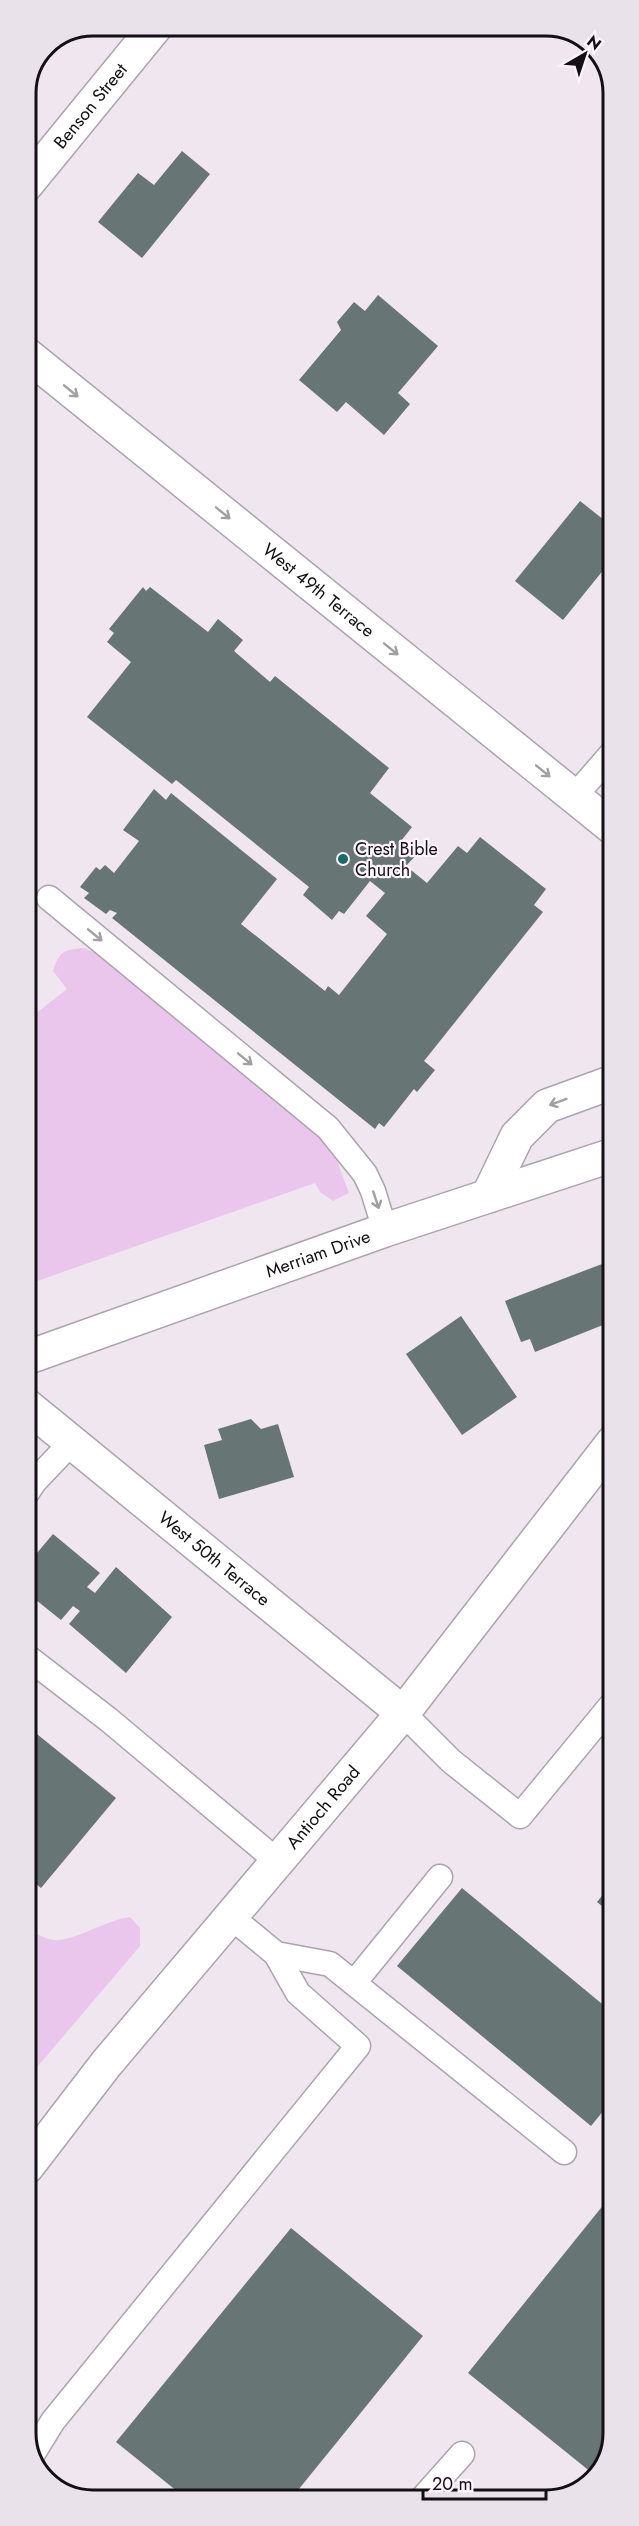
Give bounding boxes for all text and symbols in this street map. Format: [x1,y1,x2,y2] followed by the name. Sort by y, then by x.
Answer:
[555,24,615,84] north arrow
[582,30,606,56] text: N
[48,57,134,154] street label: Benson Street
[63,384,79,397] one-way arrow
[215,507,231,520] one-way arrow
[257,537,380,644] street label: West 49th Terrace
[383,642,398,656] one-way arrow
[535,765,551,778] one-way arrow
[355,836,438,883] place label: Crest Bible Church
[336,852,350,866] marker: Crest Bible Church
[87,928,102,942] one-way arrow
[237,1052,252,1066] one-way arrow
[549,1098,568,1109] one-way arrow
[371,1190,382,1209] one-way arrow
[262,1223,374,1284] street label: Merriam Drive
[153,1505,276,1612] street label: West 50th Terrace
[280,1760,366,1855] street label: Antioch Road
[423,2463,546,2501] scale bar
[432,2471,472,2497] text: 20 m

